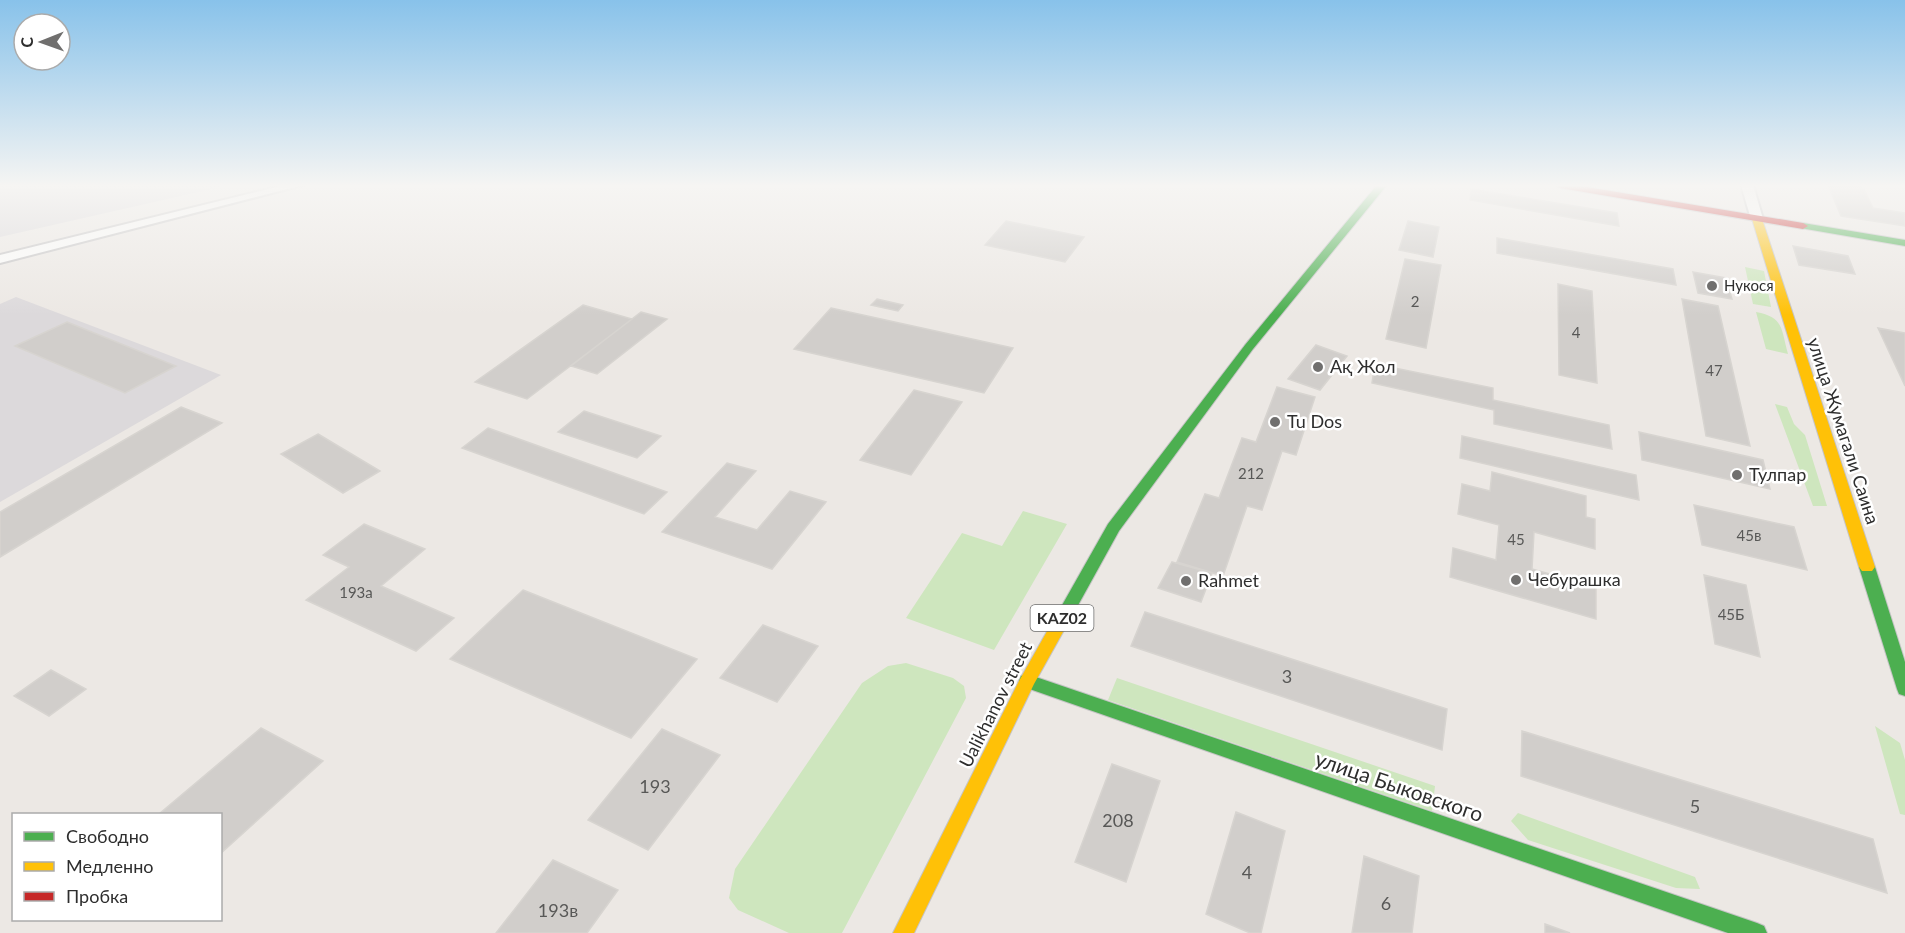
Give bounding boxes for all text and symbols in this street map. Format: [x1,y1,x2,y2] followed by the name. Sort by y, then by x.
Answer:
[12,12,72,72] north arrow
[17,36,36,48] text: С
[1724,276,1774,294] place label: Нукося
[1705,279,1719,293] marker: Нукося
[1411,292,1419,310] house number: 2
[1572,323,1581,341] house number: 4
[1803,335,1884,527] street label: улица Жумагали Саина
[1330,355,1395,377] place label: Ақ Жол
[1311,360,1325,374] marker: Ақ Жол
[1705,361,1723,379] house number: 47
[1287,410,1342,432] place label: Tu Dos
[1268,415,1282,429] marker: Tu Dos
[1749,463,1806,485] place label: Тулпар
[1238,464,1264,482] house number: 212
[1730,468,1744,482] marker: Тулпар
[1737,526,1761,544] house number: 45в
[1507,530,1525,548] house number: 45
[1528,568,1621,590] place label: Чебурашка
[1198,569,1259,591] place label: Rahmet
[1509,573,1523,587] marker: Чебурашка
[1179,574,1193,588] marker: Rahmet
[339,583,373,601] house number: 193а
[1030,605,1094,631] road number: KАZ02
[1718,605,1744,623] house number: 45Б
[954,638,1036,771] street label: Ualikhanov street
[1282,665,1292,687] house number: 3
[1312,745,1487,826] street label: улица Быковского
[639,775,671,797] house number: 193
[1690,795,1700,817] house number: 5
[1102,809,1134,831] house number: 208
[12,813,222,921] legend
[66,825,149,847] text: Свободно
[66,855,154,877] text: Медленно
[1242,861,1252,883] house number: 4
[66,885,128,907] text: Пробка
[1381,892,1391,914] house number: 6
[538,899,578,921] house number: 193в

